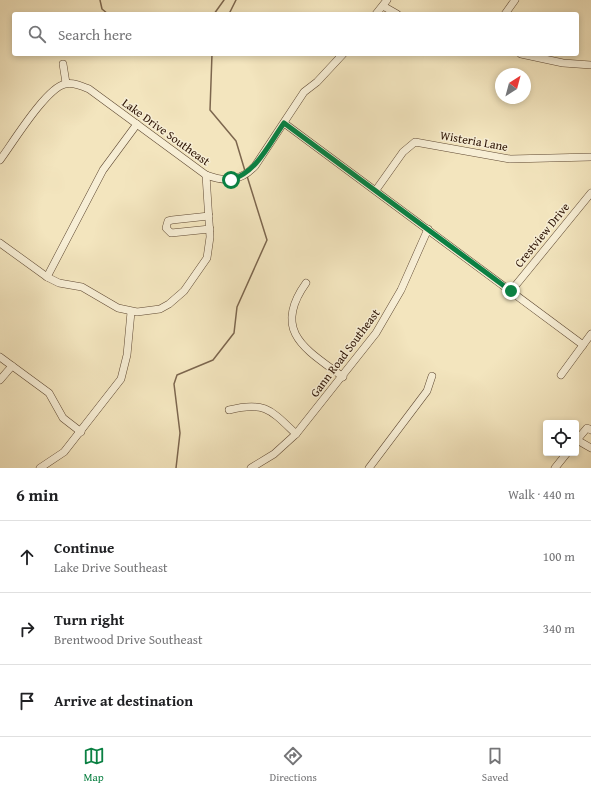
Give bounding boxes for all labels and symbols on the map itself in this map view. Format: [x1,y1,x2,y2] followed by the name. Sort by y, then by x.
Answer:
[495,68,531,104] north arrow
[119,94,214,170] street label: Lake Drive Southeast
[439,126,510,155] street label: Wisteria Lane
[222,171,240,189] route start
[510,198,573,271] street label: Crestview Drive
[502,282,520,300] route end
[306,305,384,400] street label: Gann Road Southeast

